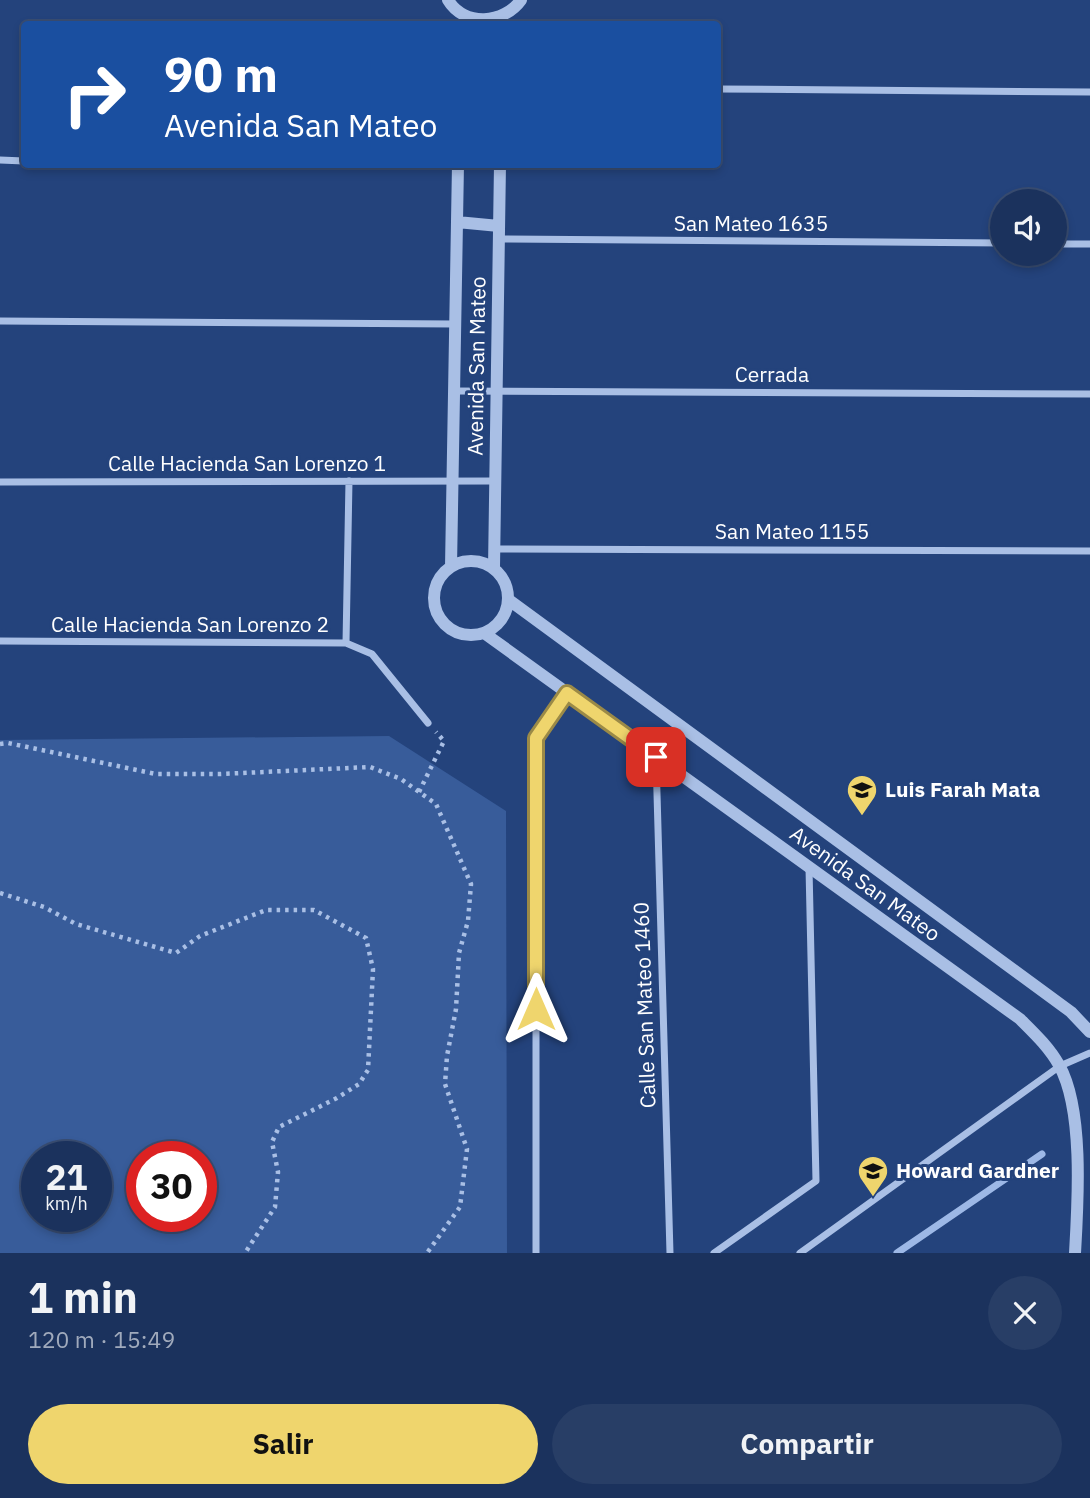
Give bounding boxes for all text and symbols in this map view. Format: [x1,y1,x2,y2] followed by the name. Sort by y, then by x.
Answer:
[164,42,278,105] text: 90 m
[49,49,140,140] icon: right
[164,104,437,146] text: Avenida San Mateo
[990,189,1067,266] map controls
[990,189,1067,266] button: sound
[674,209,828,237] street label: San Mateo 1635
[460,276,492,456] street label: Avenida San Mateo
[735,360,809,388] street label: Cerrada
[108,449,386,477] street label: Calle Hacienda San Lorenzo 1
[715,517,869,545] street label: San Mateo 1155
[51,610,329,638] street label: Calle Hacienda San Lorenzo 2
[626,727,686,787] pin
[637,738,675,776] icon: arrive
[845,773,879,817] school or university icon: Luis Farah Mata
[885,775,1040,803] place label: Luis Farah Mata
[785,819,946,947] street label: Avenida San Mateo
[626,901,662,1109] street label: Calle San Mateo 1460
[499,972,573,1046] position arrow
[126,1141,217,1232] speed limit sign: 30
[45,1154,88,1200] text: 21
[856,1154,890,1198] school or university icon: Howard Gardner
[896,1156,1060,1184] place label: Howard Gardner
[45,1192,88,1215] text: km/h
[28,1270,138,1325] text: 1 min
[988,1276,1062,1350] button: close
[28,1324,175,1354] text: 120 m · 15:49
[28,1404,538,1484] button: Salir
[552,1404,1062,1484] button: Compartir

